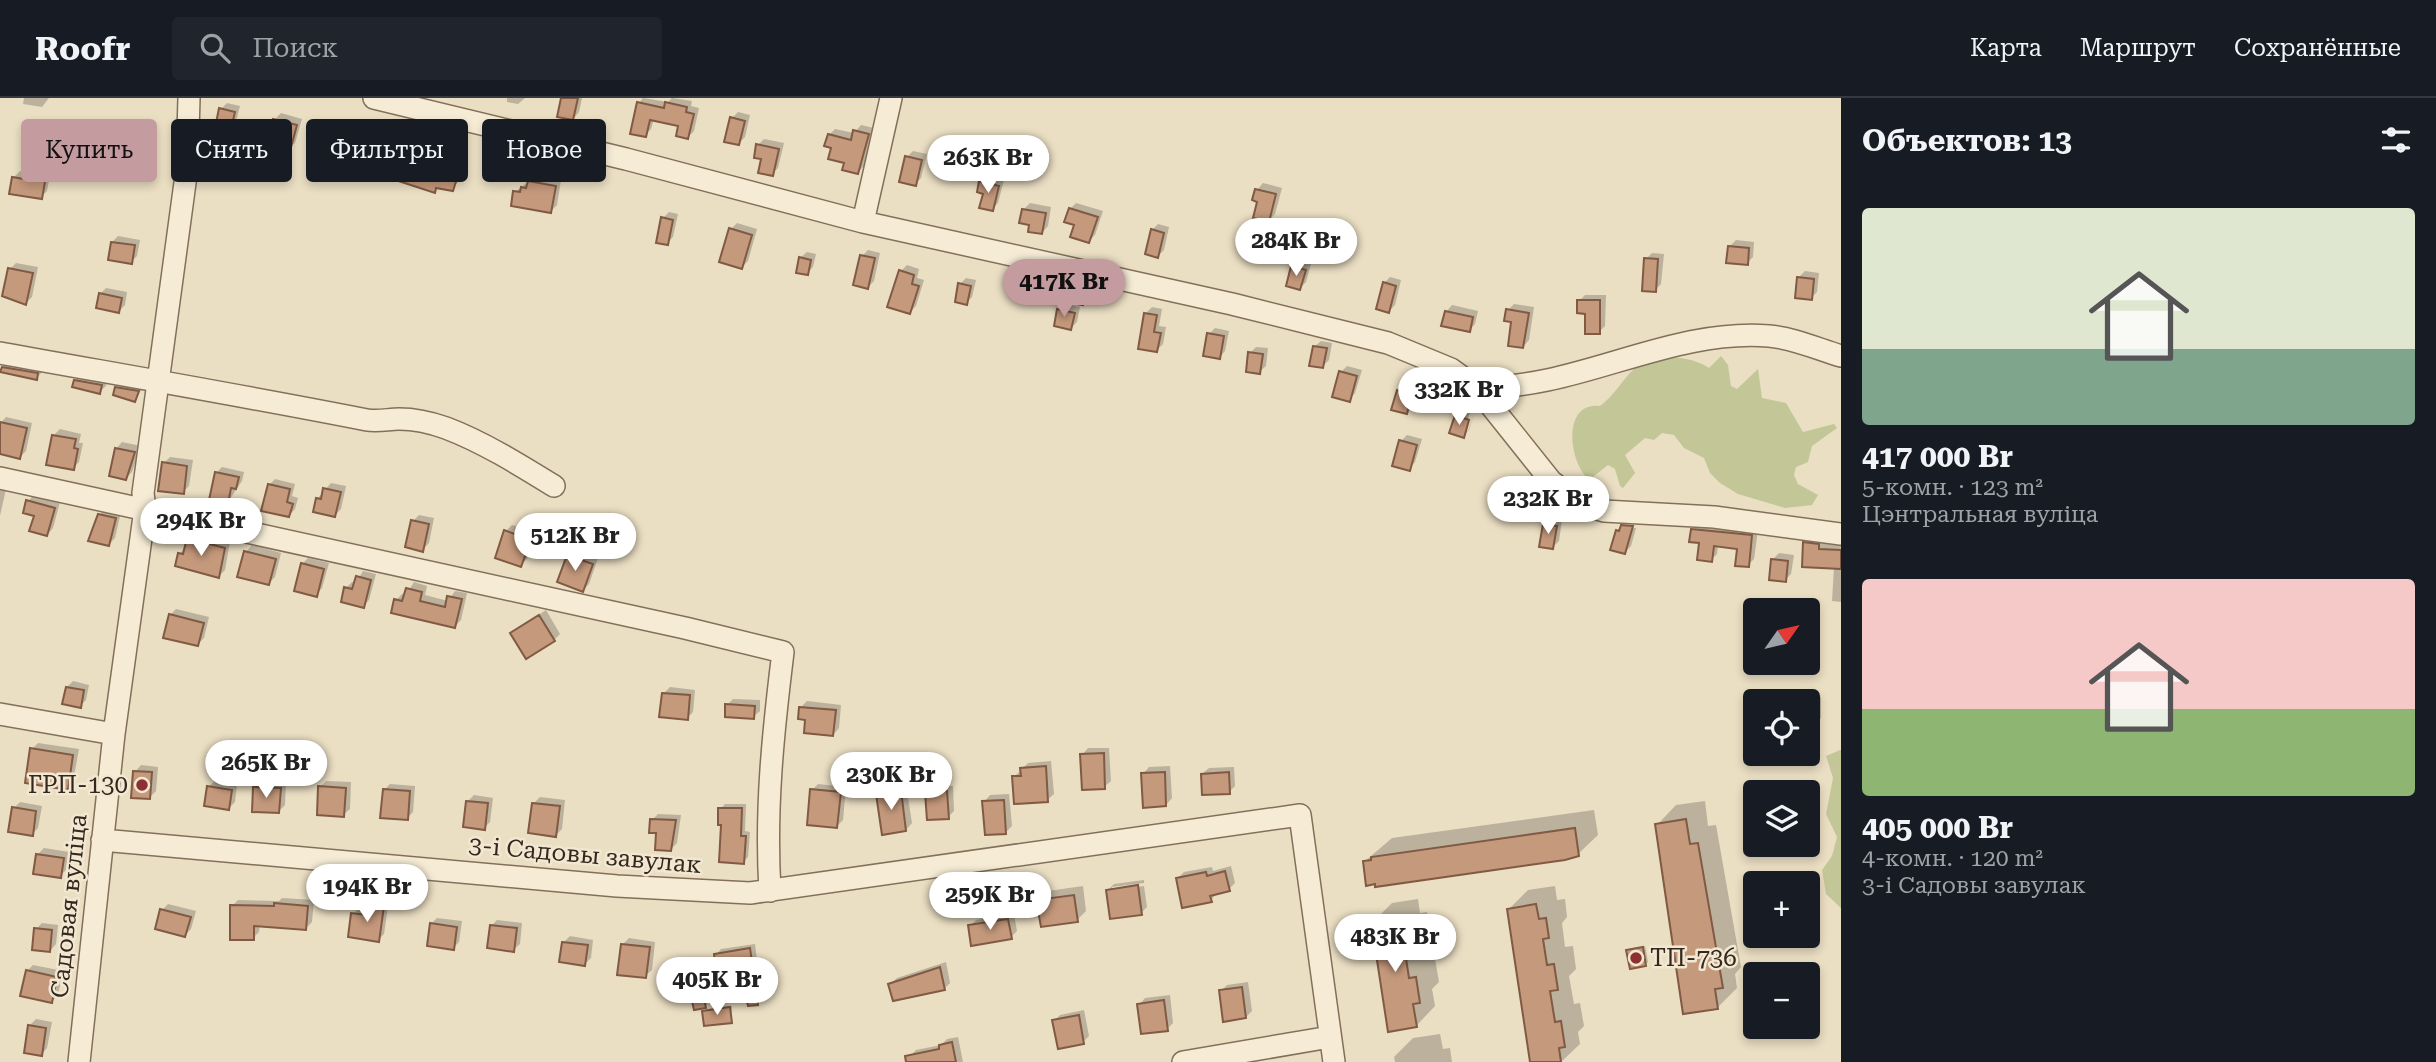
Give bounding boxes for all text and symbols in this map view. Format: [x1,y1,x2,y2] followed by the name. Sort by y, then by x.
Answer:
[172,17,662,80] search box
[35,29,130,68] text: Roofr
[196,29,234,67] icon: search
[252,33,338,63] text: Поиск
[1970,34,2042,62] text: Карта
[2080,34,2196,62] text: Маршрут
[2234,34,2401,62] text: Сохранённые
[21,119,157,182] chip: Купить
[171,119,292,182] chip: Снять
[306,119,468,182] chip: Фильтры
[482,119,606,182] chip: Новое
[2377,121,2415,159] icon: filters
[1862,123,2072,158] text: Объектов: 13
[923,136,1053,195] pin: 263K Br
[943,144,1033,171] text: 263K Br
[1231,218,1361,278] pin: 284K Br
[1251,227,1341,254] text: 284K Br
[2076,253,2202,379] icon: home
[999,260,1129,319] pin: 417K Br
[1019,268,1109,295] text: 417K Br
[1394,368,1524,427] pin: 332K Br
[1414,376,1504,403] text: 332K Br
[1862,439,2013,474] text: 417 000 Br
[1862,474,2043,501] text: 5-комн. · 123 m²
[1483,476,1613,536] pin: 232K Br
[1503,485,1593,512] text: 232K Br
[136,498,266,558] pin: 294K Br
[1862,501,2098,528] text: Цэнтральная вуліца
[156,507,246,534] text: 294K Br
[510,514,640,573] pin: 512K Br
[530,522,620,549] text: 512K Br
[1743,598,1820,676] north arrow
[1743,598,1820,1039] map controls
[2076,624,2202,750] icon: home
[1743,689,1820,766] button: locate
[201,740,331,800] pin: 265K Br
[221,749,311,776] text: 265K Br
[826,752,956,812] pin: 230K Br
[846,761,936,788] text: 230K Br
[28,771,128,799] place label: ГРП-130
[134,777,150,793] marker: ГРП-130
[1743,780,1820,857] button: layers
[1862,810,2013,845] text: 405 000 Br
[45,813,93,999] street label: Садовая вуліца
[467,831,703,879] street label: 3-і Садовы завулак
[1862,845,2043,872] text: 4-комн. · 120 m²
[302,864,432,924] pin: 194K Br
[1743,871,1820,948] button: +
[925,872,1055,932] pin: 259K Br
[1862,872,2086,899] text: 3-і Садовы завулак
[322,873,412,900] text: 194K Br
[945,881,1035,908] text: 259K Br
[1330,914,1460,974] pin: 483K Br
[1350,923,1440,950] text: 483K Br
[1650,944,1737,972] place label: ТП-736
[1628,950,1644,966] marker: ТП-736
[652,958,782,1017] pin: 405K Br
[1743,962,1820,1039] button: −
[672,966,762,993] text: 405K Br

